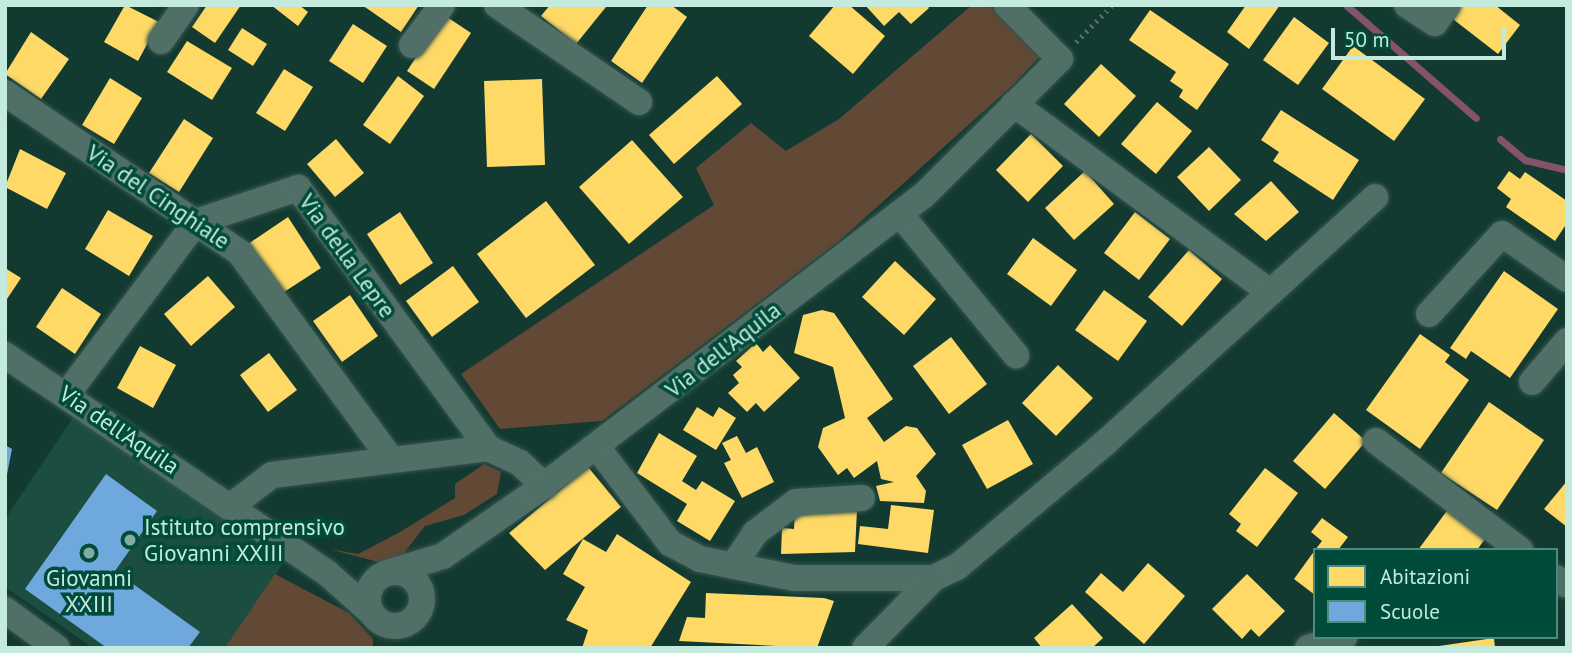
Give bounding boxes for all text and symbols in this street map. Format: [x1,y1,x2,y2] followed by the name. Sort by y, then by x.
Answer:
[1334,14,1509,58] scale bar
[1344,26,1390,53] text: 50 m
[81,139,235,255] street label: Via del Cinghiale
[293,189,401,323] street label: Via della Lepre
[660,296,786,404] street label: Via dell'Aquila
[54,380,184,480] street label: Via dell'Aquila
[144,513,345,567] place label: Istituto comprensivo Giovanni XXIII
[122,532,138,548] marker: Istituto comprensivo Giovanni XXIII
[81,545,97,561] marker: Giovanni XXIII
[1313,548,1558,639] legend
[1380,563,1470,590] text: Abitazioni
[46,564,132,618] place label: Giovanni XXIII
[1380,598,1440,625] text: Scuole

